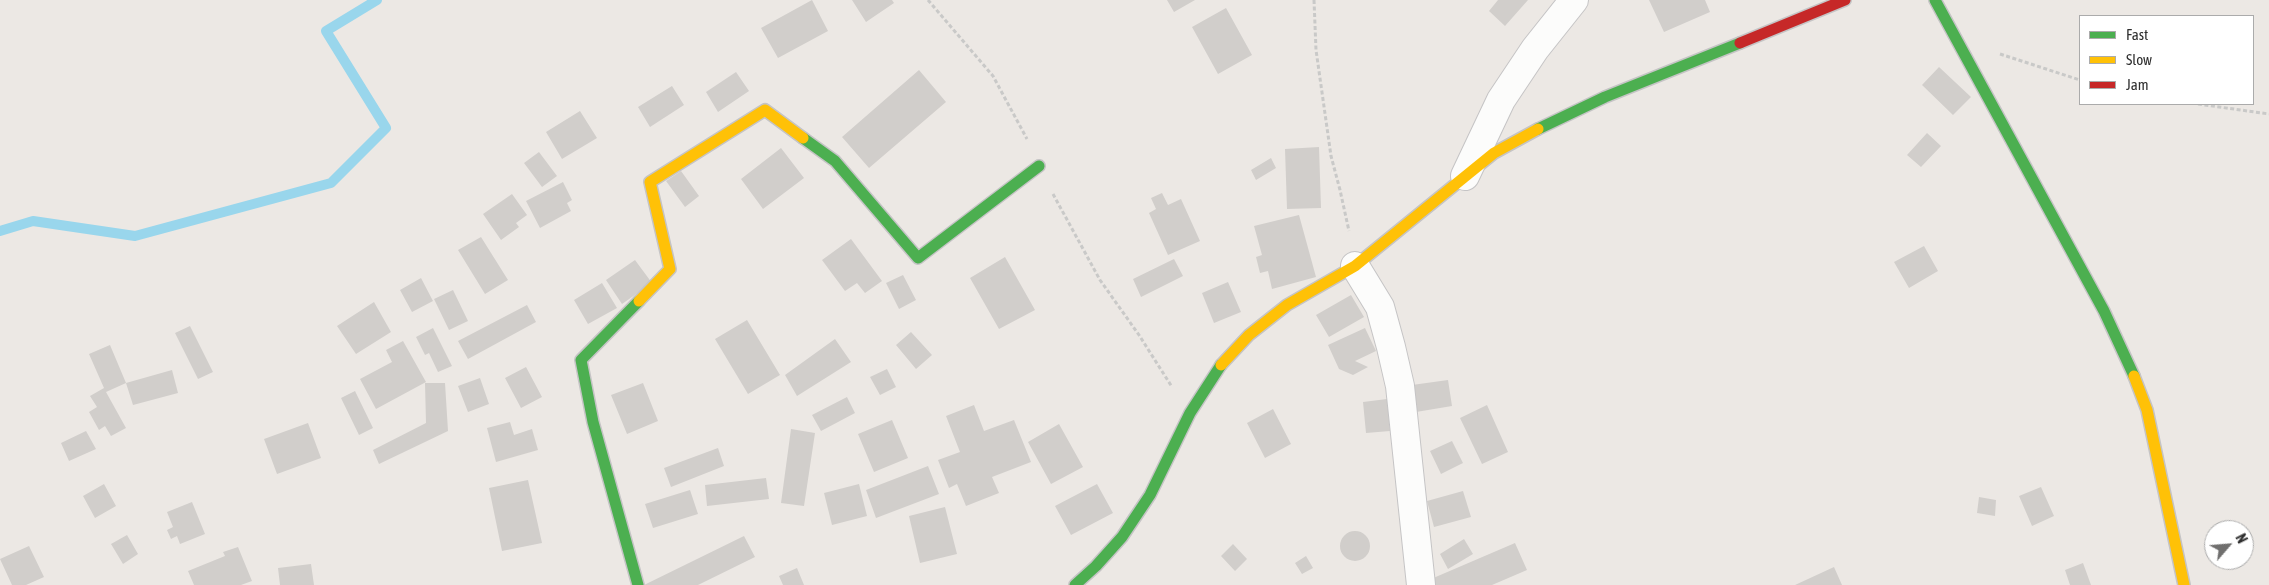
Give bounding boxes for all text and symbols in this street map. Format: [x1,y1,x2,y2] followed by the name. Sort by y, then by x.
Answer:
[2079,15,2254,105] legend
[2126,26,2148,43] text: Fast
[2126,51,2152,68] text: Slow
[2126,76,2149,93] text: Jam
[2204,520,2254,570] north arrow
[2232,531,2250,546] text: N

